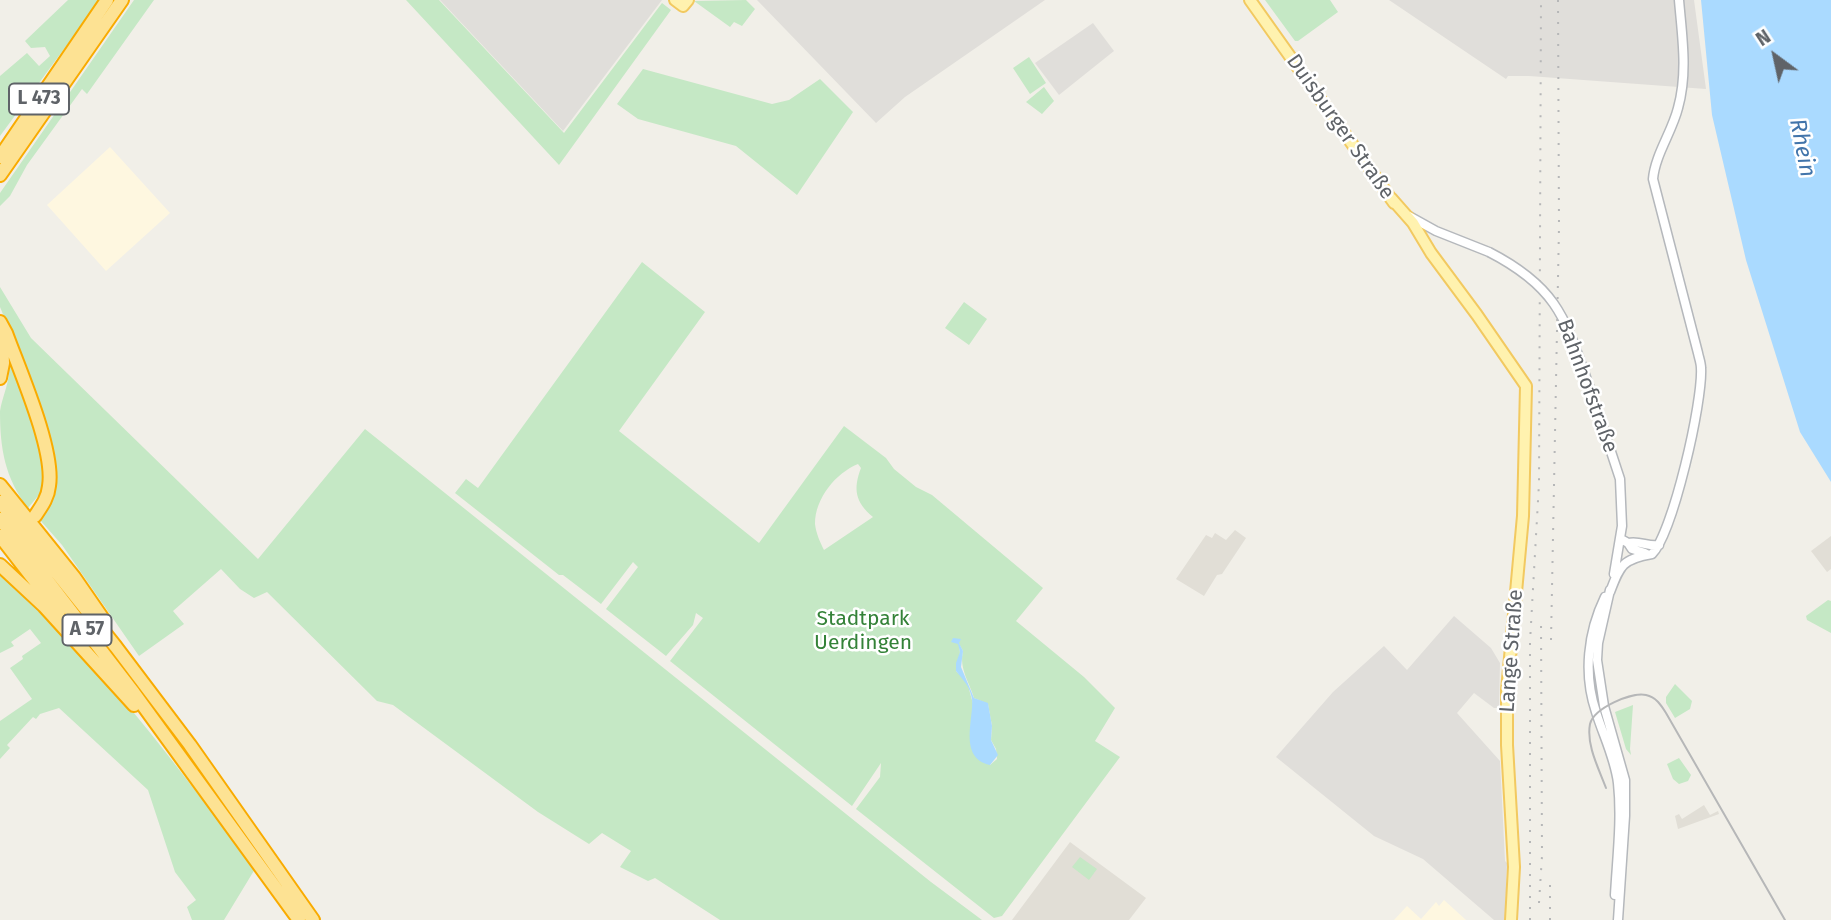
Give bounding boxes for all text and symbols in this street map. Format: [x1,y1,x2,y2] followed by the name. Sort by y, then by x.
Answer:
[1740,21,1810,91] north arrow
[1752,25,1775,51] text: N
[1281,50,1399,204] street label: Duisburger Straße
[9,83,69,114] road number: L 473
[1783,117,1821,179] water label: Rhein
[1551,316,1623,456] street label: Bahnhofstraße
[1495,589,1529,713] street label: Lange Straße
[814,606,912,656] park label: Stadtpark Uerdingen
[62,614,112,646] road number: A 57

